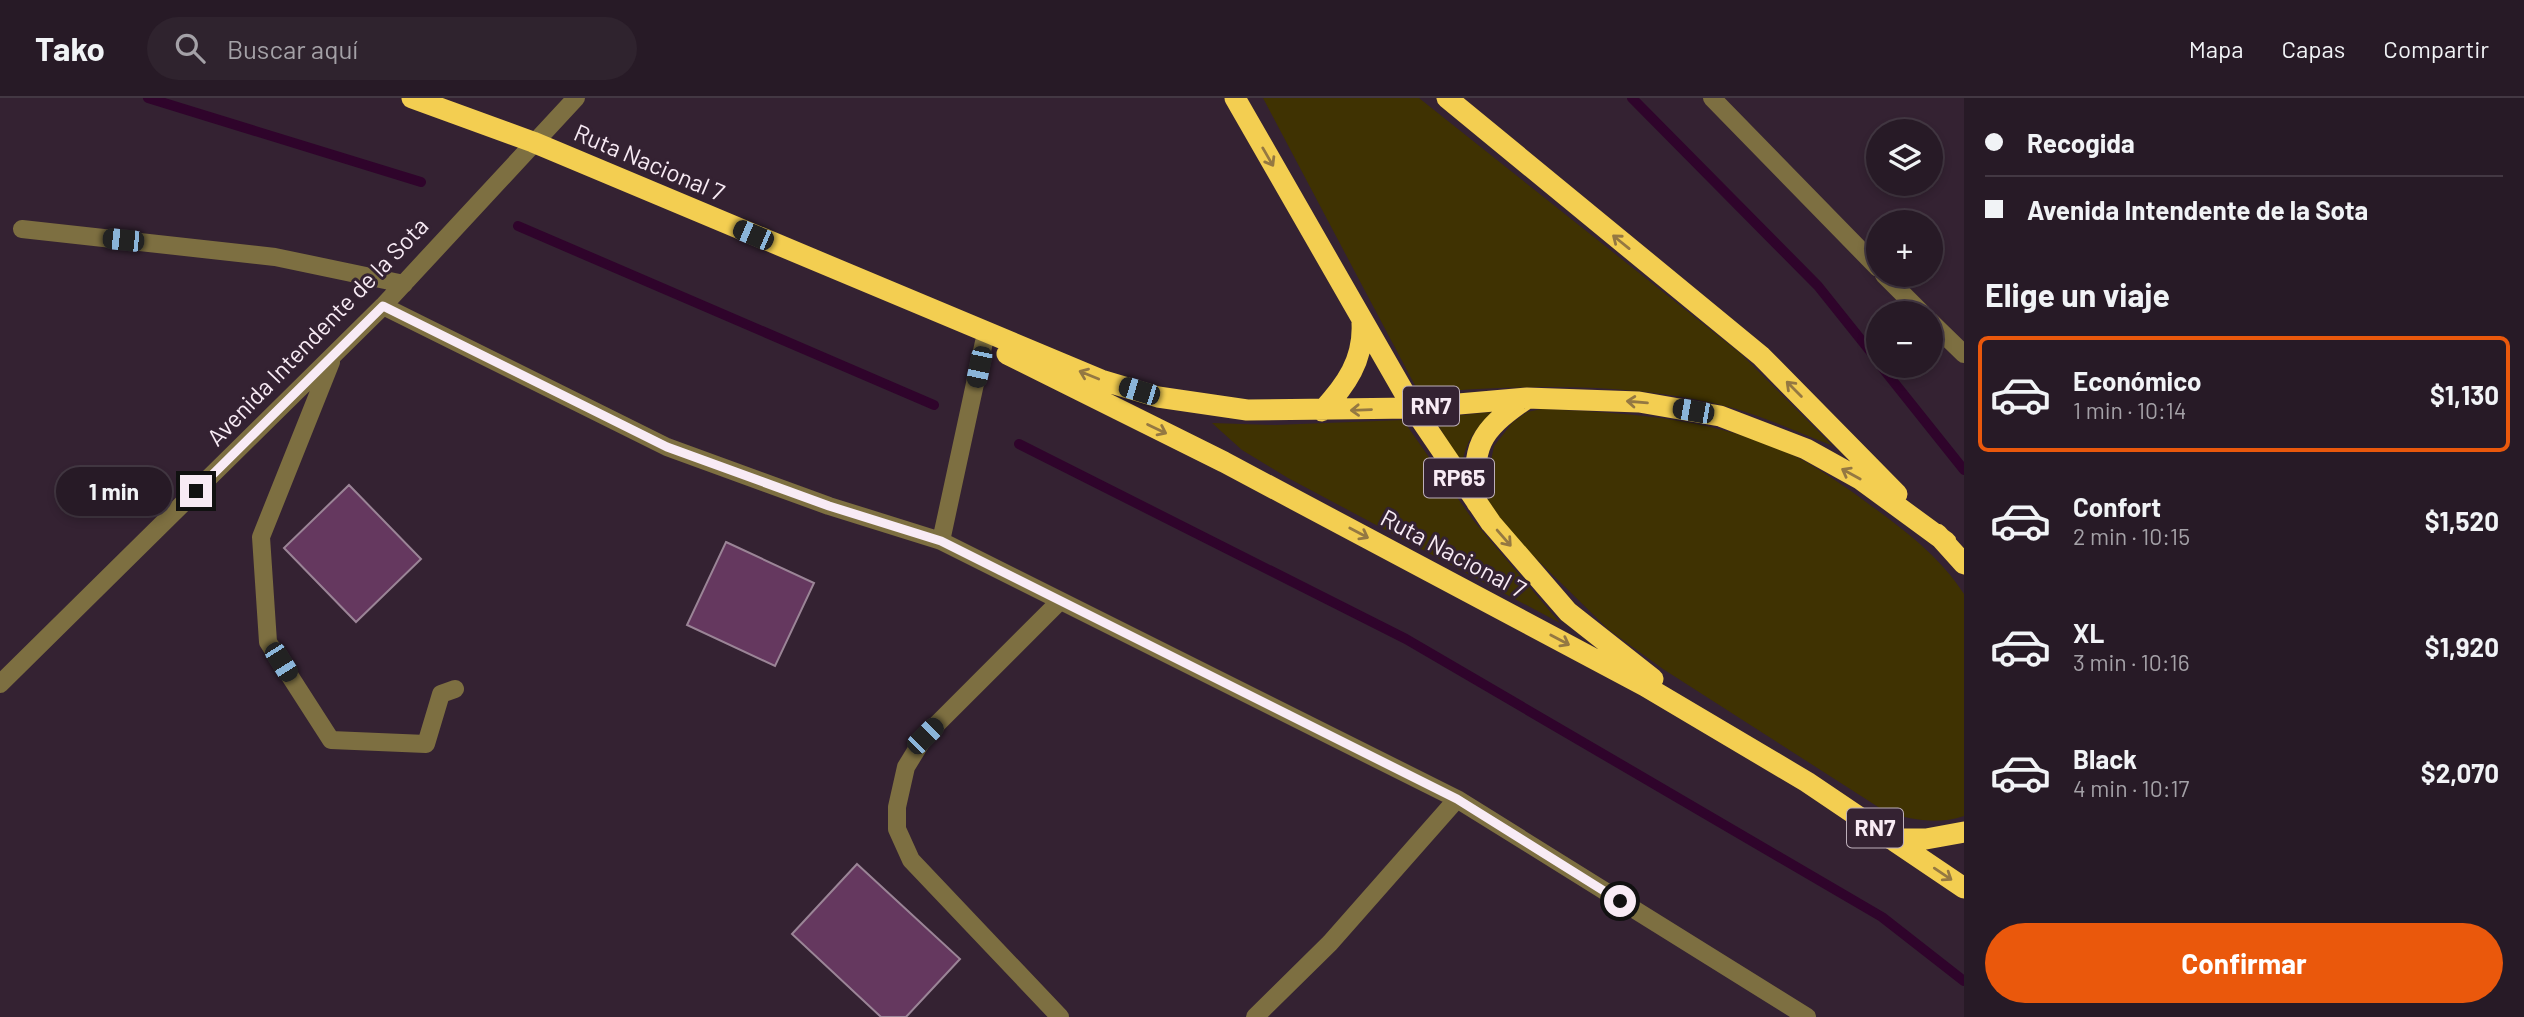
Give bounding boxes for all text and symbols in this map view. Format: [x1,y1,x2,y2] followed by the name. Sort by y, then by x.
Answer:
[147,17,637,80] search box
[35,28,105,68] text: Tako
[171,29,209,67] icon: search
[227,33,358,64] text: Buscar aquí
[2189,34,2244,63] text: Mapa
[2282,34,2345,63] text: Capas
[2383,34,2489,63] text: Compartir
[570,117,729,206] street label: Ruta Nacional 7
[1866,119,1943,378] map controls
[1866,119,1943,196] button: layers
[2027,127,2135,158] text: Recogida
[1261,147,1275,167] one-way arrow
[2027,194,2368,225] text: Avenida Intendente de la Sota
[1866,210,1943,287] button: +
[200,211,434,451] street label: Avenida Intendente de la Sota
[730,217,777,253] car
[102,227,145,253] car
[1613,234,1631,250] one-way arrow
[1985,275,2170,313] text: Elige un viaje
[1866,301,1943,378] button: −
[965,344,994,390] car
[1989,363,2052,426] icon: car
[2073,365,2202,396] text: Económico
[1079,368,1100,381] one-way arrow
[1116,375,1163,407] car
[2430,379,2499,410] text: $1,130
[1786,381,1803,398] one-way arrow
[1403,386,1459,426] road number: RN7
[1626,395,1649,408] one-way arrow
[2073,396,2187,424] text: 1 min · 10:14
[1671,397,1716,425] car
[1350,403,1373,416] one-way arrow
[1146,422,1167,436] one-way arrow
[1424,458,1494,498] road number: RP65
[56,466,172,516] callout: 1 min
[1841,467,1861,481] one-way arrow
[180,475,212,507] route end
[89,477,139,505] text: 1 min
[1989,489,2052,552] icon: car
[2073,491,2161,522] text: Confort
[1376,502,1531,603] street label: Ruta Nacional 7
[2425,505,2499,536] text: $1,520
[2073,522,2190,550] text: 2 min · 10:15
[1348,527,1369,541] one-way arrow
[1496,528,1512,546] one-way arrow
[1989,615,2052,678] icon: car
[2073,617,2104,648] text: XL
[2425,631,2499,662] text: $1,920
[1549,634,1570,647] one-way arrow
[261,639,302,685] car
[2073,648,2190,676] text: 3 min · 10:16
[903,714,948,758] car
[1989,741,2052,804] icon: car
[2073,743,2137,774] text: Black
[2421,757,2499,788] text: $2,070
[2073,774,2189,802] text: 4 min · 10:17
[1847,808,1903,848] road number: RN7
[1933,868,1953,882] one-way arrow
[1604,885,1636,917] route start
[1985,923,2503,1003] button: Confirmar

